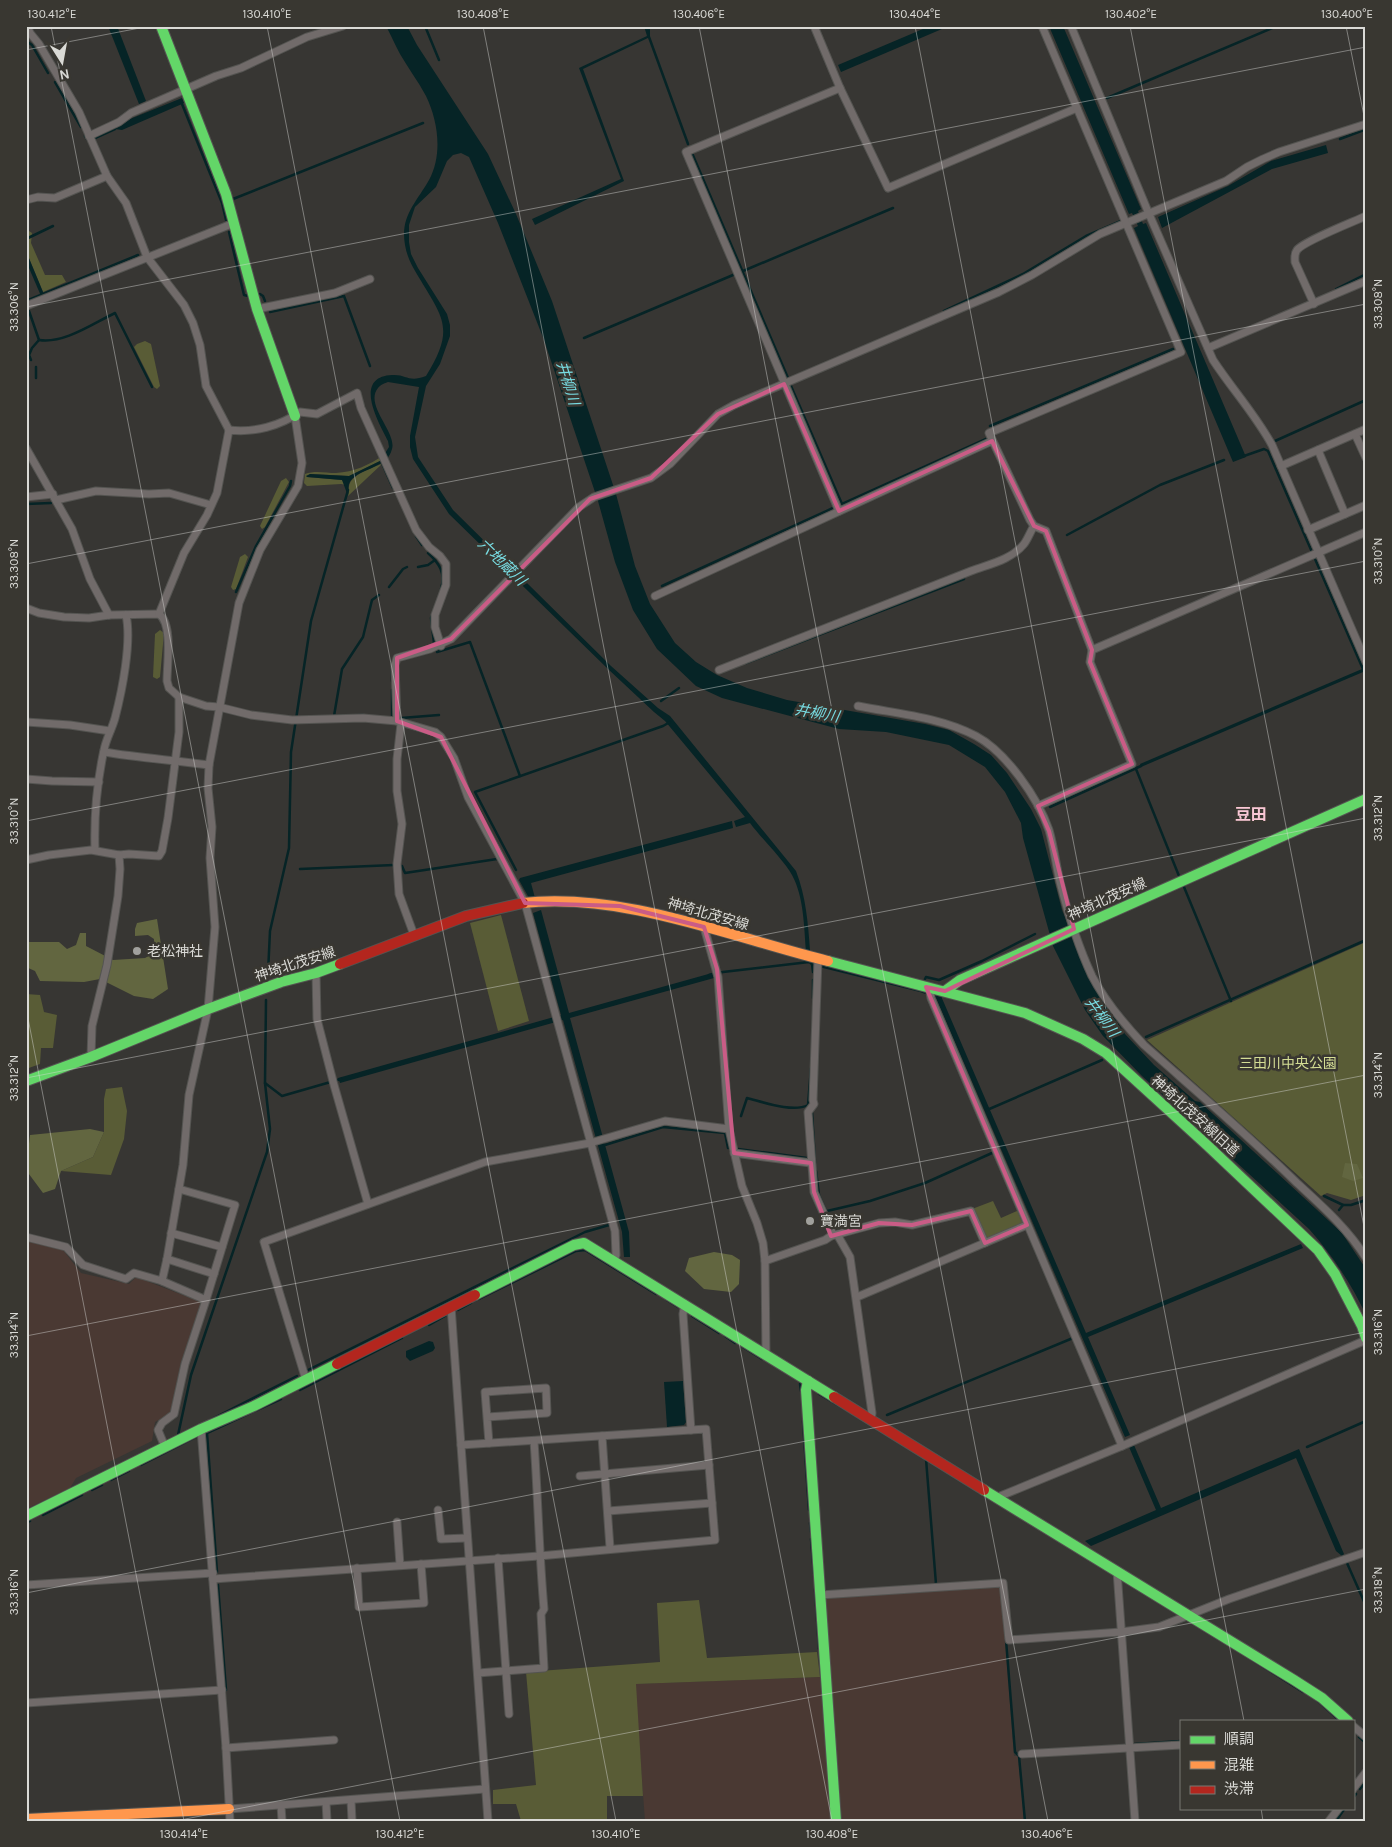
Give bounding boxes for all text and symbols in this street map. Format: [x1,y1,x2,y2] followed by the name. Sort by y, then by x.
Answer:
[28,7,76,21] text: 130.412°E
[243,7,291,21] text: 130.410°E
[457,7,509,21] text: 130.408°E
[673,7,725,21] text: 130.406°E
[889,7,941,21] text: 130.404°E
[1105,7,1157,21] text: 130.402°E
[1321,7,1373,21] text: 130.400°E
[38,38,88,88] north arrow
[58,65,71,84] text: N
[1371,279,1385,329] text: 33.308°N
[7,282,21,332] text: 33.306°N
[553,359,584,409] water label: 井柳川
[474,535,531,591] water label: 六地蔵川
[1371,538,1385,584] text: 33.310°N
[7,539,21,589] text: 33.308°N
[793,700,843,726] water label: 井柳川
[1371,795,1385,841] text: 33.312°N
[7,798,21,844] text: 33.310°N
[1235,805,1267,824] district label: 豆田
[1065,874,1149,924] street label: 神埼北茂安線
[665,894,751,934] street label: 神埼北茂安線
[147,943,203,960] place label: 老松神社
[252,943,338,985] street label: 神埼北茂安線
[131,945,143,957] marker: 老松神社
[1081,994,1124,1042] water label: 井柳川
[1371,1052,1385,1098] text: 33.314°N
[7,1055,21,1101] text: 33.312°N
[1239,1055,1337,1072] park label: 三田川中央公園
[1148,1072,1242,1160] street label: 神埼北茂安線旧道
[820,1213,862,1230] place label: 寶満宮
[804,1215,816,1227] marker: 寶満宮
[1371,1309,1385,1355] text: 33.316°N
[7,1312,21,1358] text: 33.314°N
[1371,1566,1385,1614] text: 33.318°N
[7,1569,21,1615] text: 33.316°N
[1180,1720,1354,1810] legend
[1224,1730,1254,1748] text: 順調
[1224,1756,1254,1774] text: 混雑
[1224,1780,1254,1798] text: 渋滞
[160,1827,208,1841] text: 130.414°E
[376,1827,424,1841] text: 130.412°E
[592,1827,640,1841] text: 130.410°E
[806,1827,858,1841] text: 130.408°E
[1021,1827,1073,1841] text: 130.406°E

